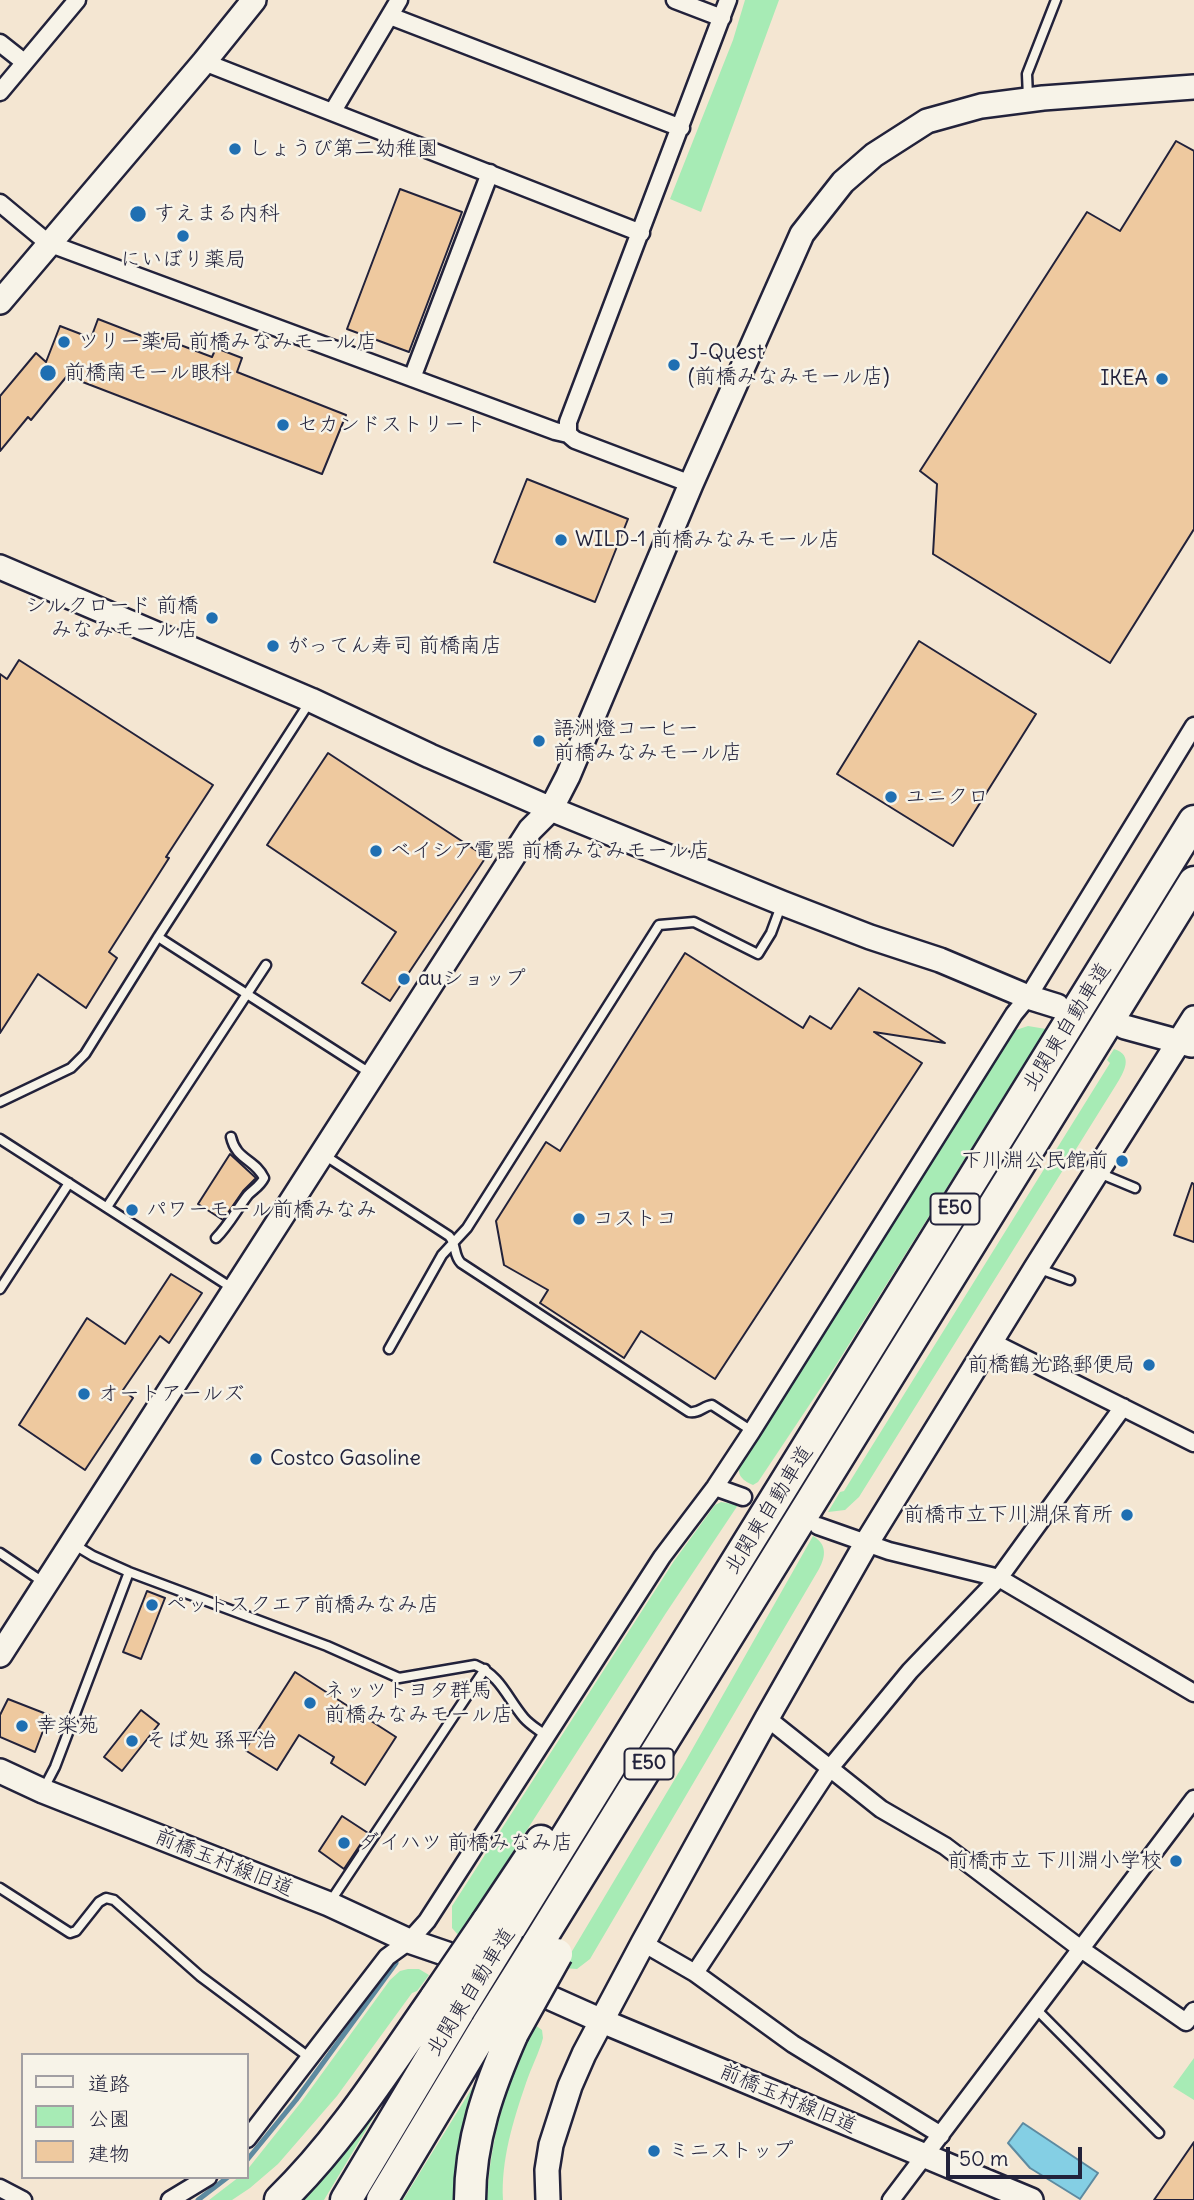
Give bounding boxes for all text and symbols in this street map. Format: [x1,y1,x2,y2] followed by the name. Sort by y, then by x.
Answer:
[249,136,438,162] place label: しょうび第二幼稚園
[227,141,243,157] marker: しょうび第二幼稚園
[154,201,280,227] place label: すえまる内科
[128,204,148,224] marker: すえまる内科
[175,228,191,244] marker: にいぼり薬局
[120,247,246,273] place label: にいぼり薬局
[78,329,377,355] place label: ツリー薬局 前橋みなみモール店
[56,334,72,350] marker: ツリー薬局 前橋みなみモール店
[688,340,890,390] place label: J-Quest (前橋みなみモール店)
[666,357,682,373] marker: J-Quest (前橋みなみモール店)
[64,360,232,386] place label: 前橋南モール眼科
[38,363,58,383] marker: 前橋南モール眼科
[1100,366,1148,392] place label: IKEA
[1154,371,1170,387] marker: IKEA
[297,412,486,438] place label: セカンドストリート
[275,417,291,433] marker: セカンドストリート
[575,527,840,553] place label: WILD-1 前橋みなみモール店
[553,532,569,548] marker: WILD-1 前橋みなみモール店
[25,593,198,643] place label: シルクロード 前橋 みなみモール店
[204,610,220,626] marker: シルクロード 前橋 みなみモール店
[287,633,502,659] place label: がってん寿司 前橋南店
[265,638,281,654] marker: がってん寿司 前橋南店
[553,716,742,766] place label: 語洲燈コーヒー 前橋みなみモール店
[531,733,547,749] marker: 語洲燈コーヒー 前橋みなみモール店
[905,784,989,810] place label: ユニクロ
[883,789,899,805] marker: ユニクロ
[390,838,710,864] place label: ベイシア電器 前橋みなみモール店
[368,843,384,859] marker: ベイシア電器 前橋みなみモール店
[1017,958,1117,1096] street label: 北関東自動車道
[418,966,526,992] place label: auショップ
[396,971,412,987] marker: auショップ
[961,1148,1108,1174] place label: 下川淵公民館前
[1114,1153,1130,1169] marker: 下川淵公民館前
[930,1194,979,1224] road number: E50
[146,1197,377,1223] place label: パワーモール前橋みなみ
[124,1202,140,1218] marker: パワーモール前橋みなみ
[593,1206,677,1232] place label: コストコ
[571,1211,587,1227] marker: コストコ
[967,1352,1135,1378] place label: 前橋鶴光路郵便局
[1141,1357,1157,1373] marker: 前橋鶴光路郵便局
[98,1381,244,1407] place label: オートアールズ
[76,1386,92,1402] marker: オートアールズ
[719,1441,819,1579] street label: 北関東自動車道
[270,1446,421,1472] place label: Costco Gasoline
[248,1451,264,1467] marker: Costco Gasoline
[903,1502,1113,1528] place label: 前橋市立下川淵保育所
[1119,1507,1135,1523] marker: 前橋市立下川淵保育所
[166,1592,439,1618] place label: ペットスクエア前橋みなみ店
[144,1597,160,1613] marker: ペットスクエア前橋みなみ店
[324,1678,513,1728] place label: ネッツトヨタ群馬 前橋みなみモール店
[302,1695,318,1711] marker: ネッツトヨタ群馬 前橋みなみモール店
[36,1713,99,1739] place label: 幸楽苑
[14,1718,30,1734] marker: 幸楽苑
[146,1728,277,1754] place label: そば処 孫平治
[124,1733,140,1749] marker: そば処 孫平治
[624,1748,674,1780] road number: E50
[151,1824,297,1902] street label: 前橋玉村線旧道
[358,1830,573,1856] place label: ダイハツ 前橋みなみ店
[336,1835,352,1851] marker: ダイハツ 前橋みなみ店
[947,1848,1162,1874] place label: 前橋市立 下川淵小学校
[1168,1853,1184,1869] marker: 前橋市立 下川淵小学校
[421,1923,521,2061] street label: 北関東自動車道
[21,2053,248,2179] legend
[715,2059,861,2139] street label: 前橋玉村線旧道
[88,2070,130,2097] text: 道路
[88,2105,130,2132] text: 公園
[949,2134,1086,2178] scale bar
[668,2138,794,2164] place label: ミニストップ
[88,2140,130,2167] text: 建物
[646,2143,662,2159] marker: ミニストップ
[959,2145,1008,2172] text: 50 m

